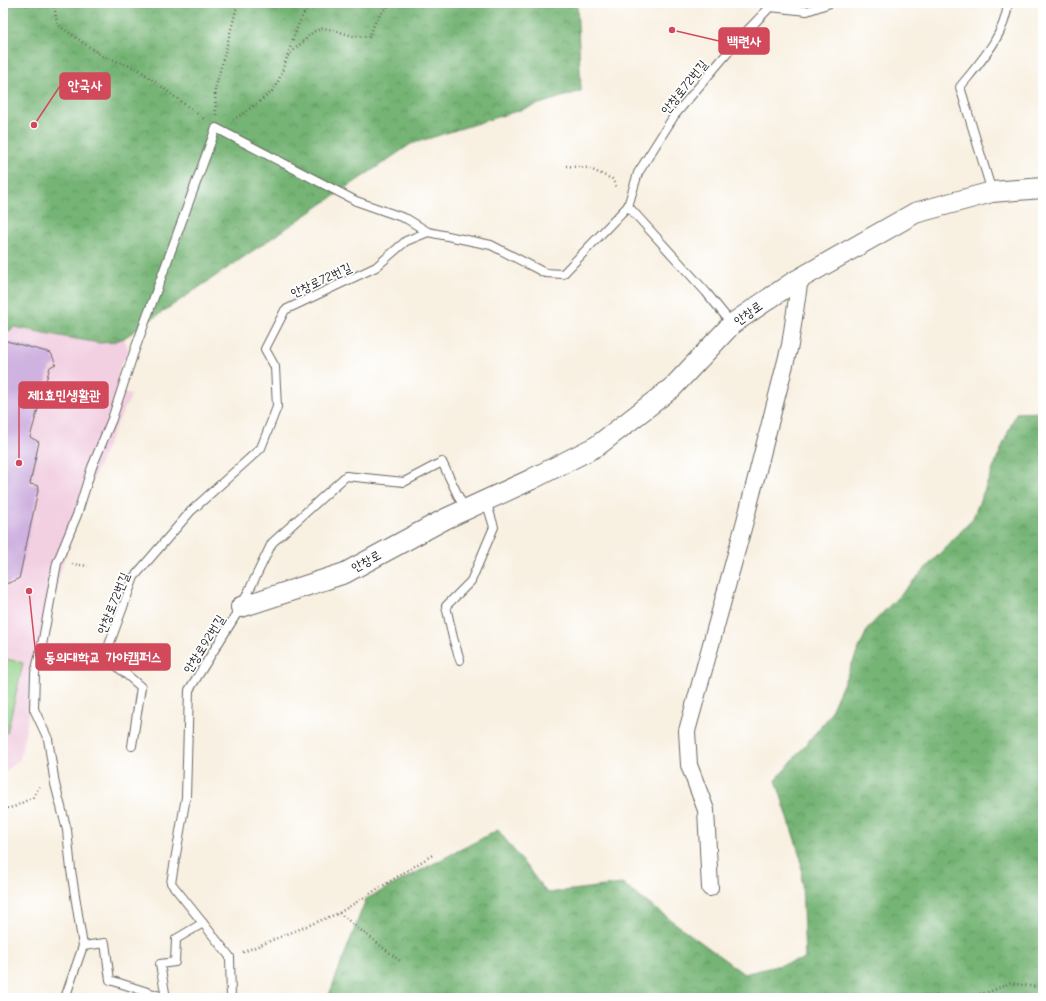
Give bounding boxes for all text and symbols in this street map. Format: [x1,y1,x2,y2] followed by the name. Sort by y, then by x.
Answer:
[719,28,769,54] callout: 백련사
[727,33,762,50] text: 백련사
[658,57,710,117] street label: 안창로72번길
[60,73,110,99] callout: 안국사
[68,77,103,94] text: 안국사
[288,259,354,301] street label: 안창로72번길
[731,298,765,328] street label: 안창로
[19,382,108,408] callout: 제1효민생활관
[27,387,101,404] text: 제1효민생활관
[349,547,383,575] street label: 안창로
[94,570,132,636] street label: 안창로72번길
[180,612,228,676] street label: 안창로92번길
[36,644,170,670] callout: 동의대학교 가야캠퍼스
[44,649,162,666] text: 동의대학교 가야캠퍼스

